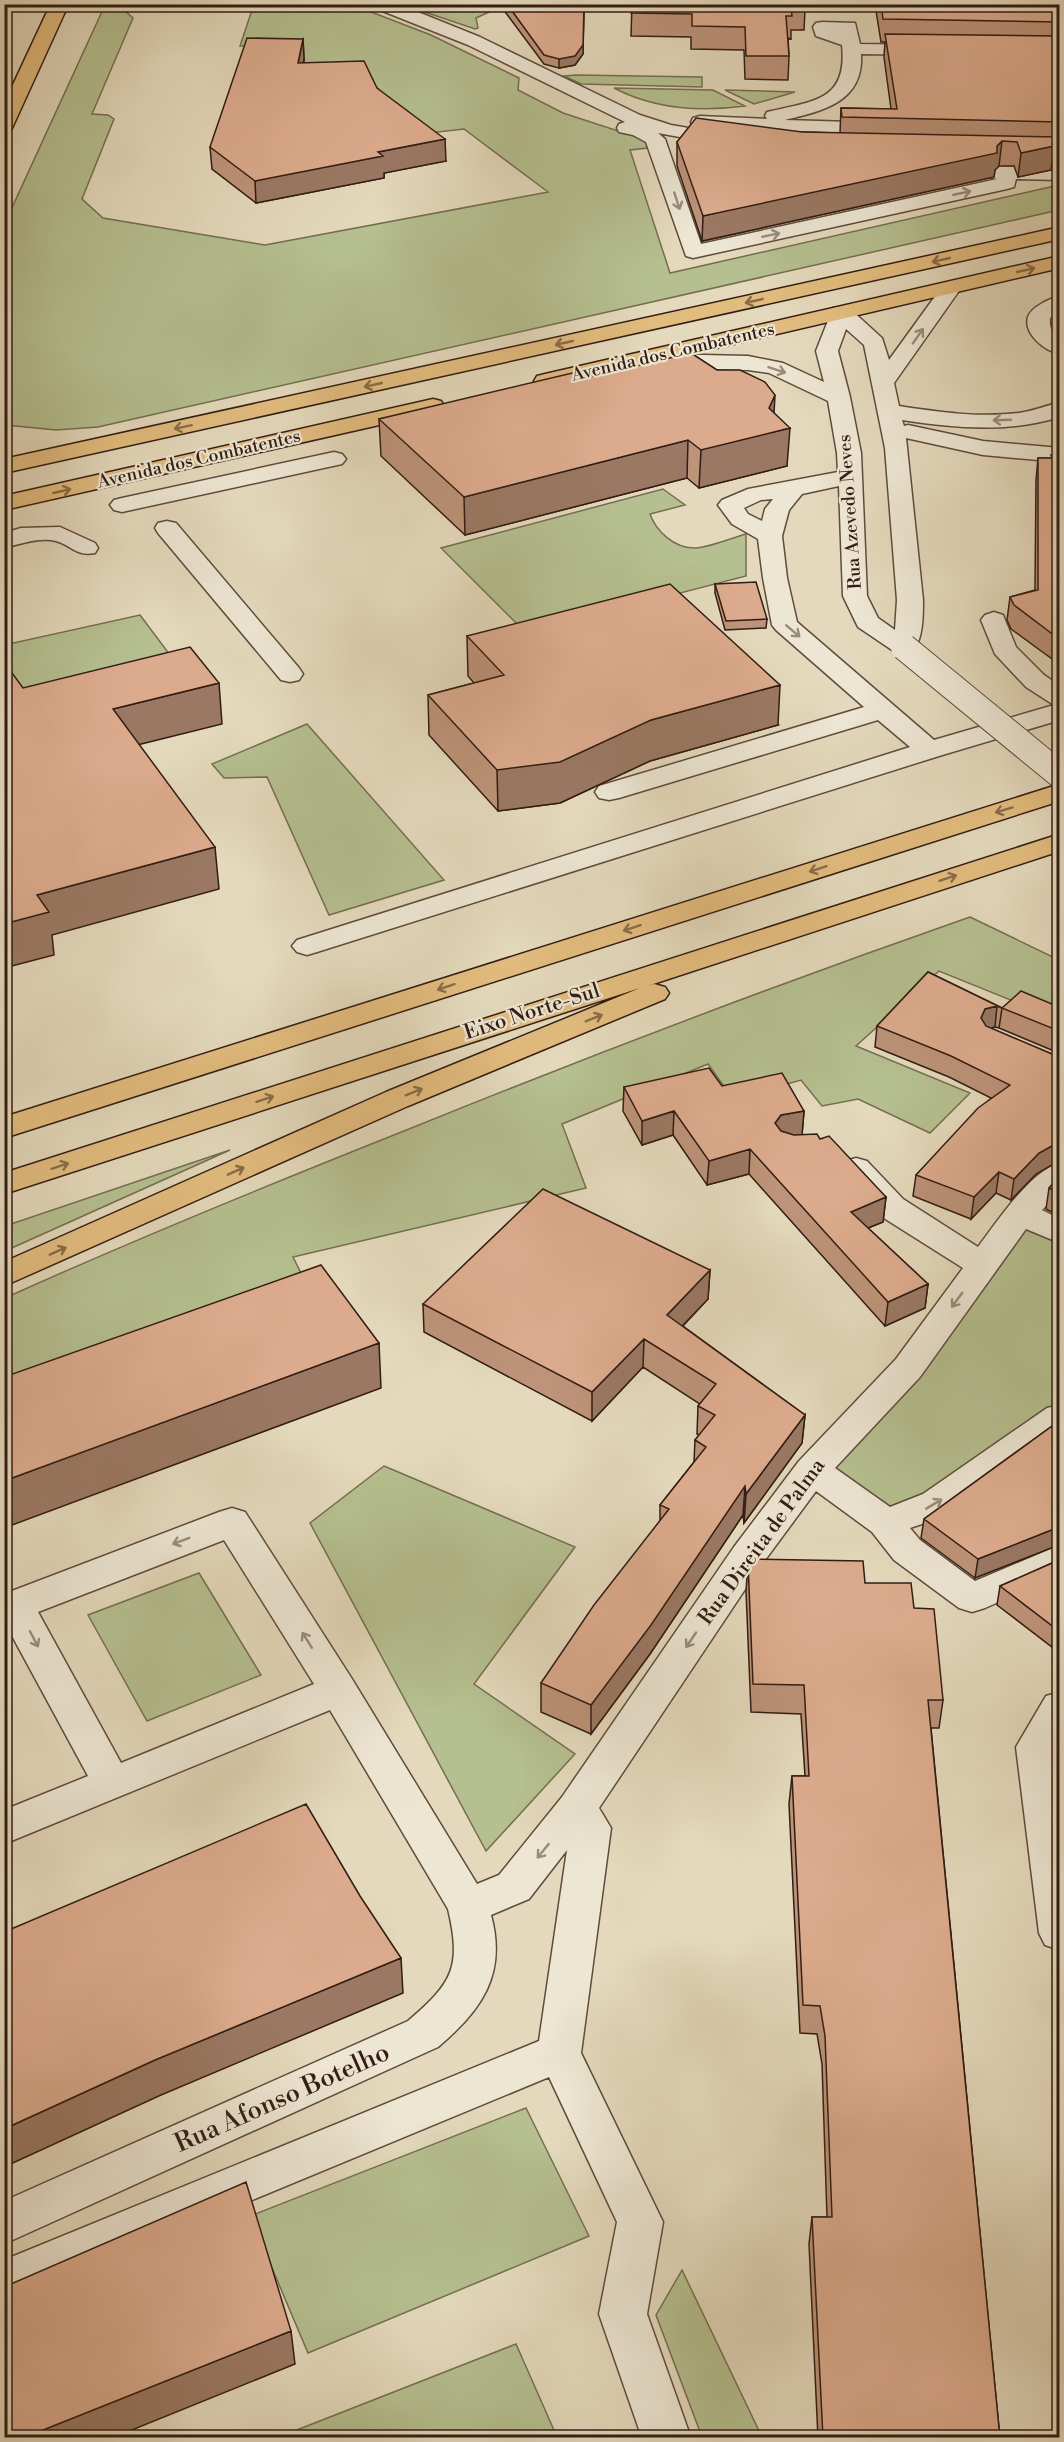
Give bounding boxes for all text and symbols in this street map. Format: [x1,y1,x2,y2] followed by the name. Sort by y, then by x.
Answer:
[952,187,971,199] one-way arrow
[672,191,683,210] one-way arrow
[761,229,780,241] one-way arrow
[932,254,951,266] one-way arrow
[1015,264,1035,275] one-way arrow
[745,295,764,307] one-way arrow
[568,317,777,387] street label: Avenida dos Combatentes
[912,328,924,344] one-way arrow
[554,338,574,349] one-way arrow
[767,365,786,376] one-way arrow
[364,380,384,391] one-way arrow
[993,414,1013,425] one-way arrow
[174,422,193,433] one-way arrow
[94,424,303,494] street label: Avenida dos Combatentes
[833,434,867,590] street label: Rua Azevedo Neves
[52,484,71,496] one-way arrow
[785,625,801,638] one-way arrow
[995,805,1014,816] one-way arrow
[809,864,828,875] one-way arrow
[938,872,957,883] one-way arrow
[623,923,642,934] one-way arrow
[461,978,603,1046] street label: Eixo Norte-Sul
[437,982,456,993] one-way arrow
[584,1012,603,1023] one-way arrow
[404,1086,423,1097] one-way arrow
[255,1092,274,1103] one-way arrow
[50,1160,69,1171] one-way arrow
[226,1165,244,1176] one-way arrow
[48,1245,66,1256] one-way arrow
[951,1291,963,1307] one-way arrow
[693,1453,831,1630] street label: Rua Direita de Palma
[925,1497,942,1509] one-way arrow
[172,1536,191,1547] one-way arrow
[29,1629,40,1647] one-way arrow
[685,1631,697,1648] one-way arrow
[301,1632,313,1649] one-way arrow
[536,1843,549,1859] one-way arrow
[169,2036,395,2160] street label: Rua Afonso Botelho

